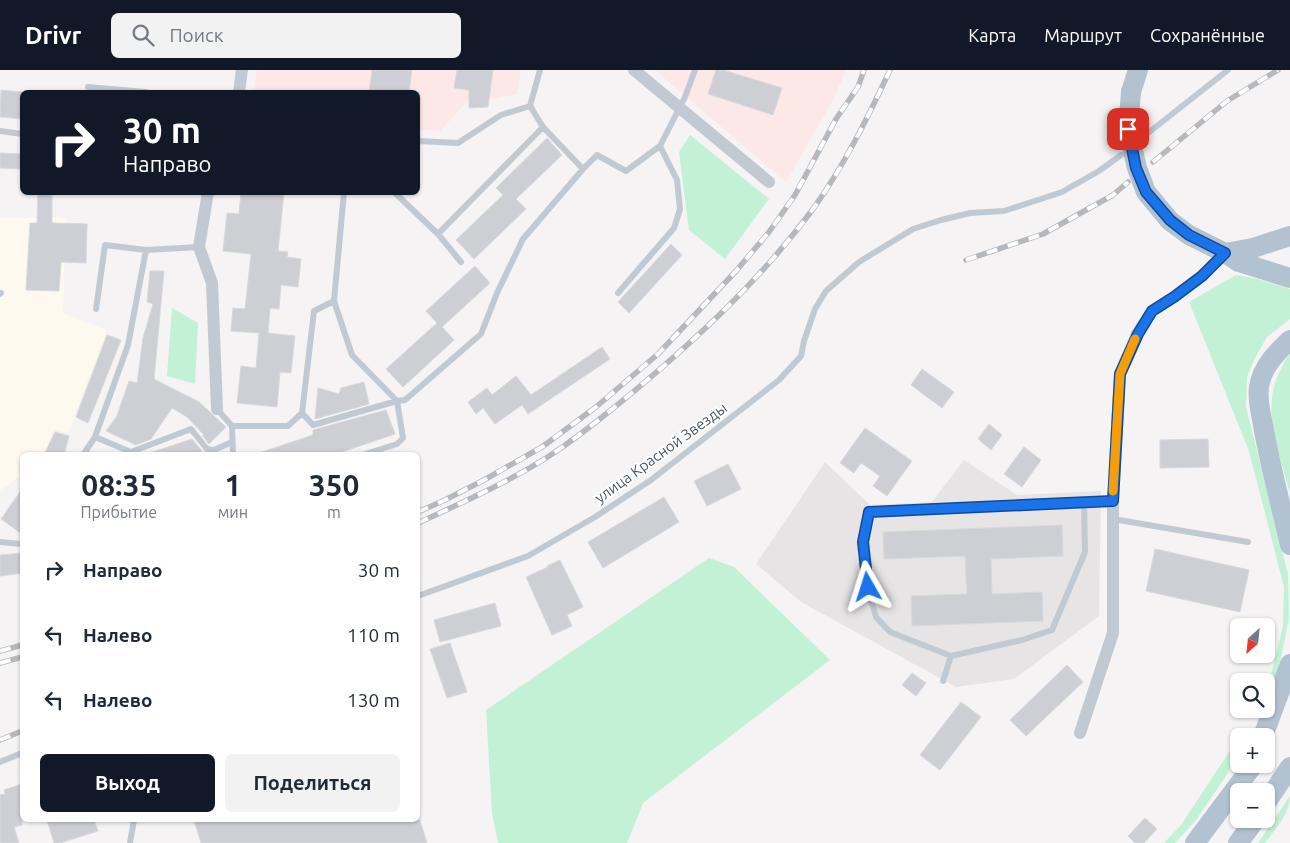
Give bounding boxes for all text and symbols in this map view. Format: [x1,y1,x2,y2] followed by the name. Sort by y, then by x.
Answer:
[111,13,461,58] search box
[129,21,157,49] icon: search
[25,22,81,49] text: Drivr
[169,24,224,46] text: Поиск
[968,25,1016,45] text: Карта
[1044,25,1122,45] text: Маршрут
[1150,25,1265,45] text: Сохранённые
[1107,108,1149,150] pin
[40,110,105,175] icon: right
[123,110,201,150] text: 30 m
[1114,115,1142,143] icon: arrive
[123,151,211,176] text: Направо
[591,399,730,506] street label: улица Красной Звезды
[81,468,156,502] text: 08:35
[224,468,241,502] text: 1
[309,468,359,502] text: 350
[81,503,157,521] text: Прибытие
[218,503,248,521] text: мин
[327,503,341,521] text: m
[40,556,68,584] icon: right
[83,559,163,581] text: Направо
[358,559,400,581] text: 30 m
[841,560,893,612] position arrow
[1230,618,1275,662] north arrow
[1230,618,1275,828] map controls
[40,621,68,649] icon: left
[83,624,152,646] text: Налево
[347,624,400,646] text: 110 m
[1230,673,1275,718] button: search
[40,686,68,714] icon: left
[83,689,152,711] text: Налево
[347,689,400,711] text: 130 m
[1230,728,1275,773] button: +
[40,754,215,812] button: Выход
[225,754,400,812] button: Поделиться
[1230,783,1275,828] button: −

